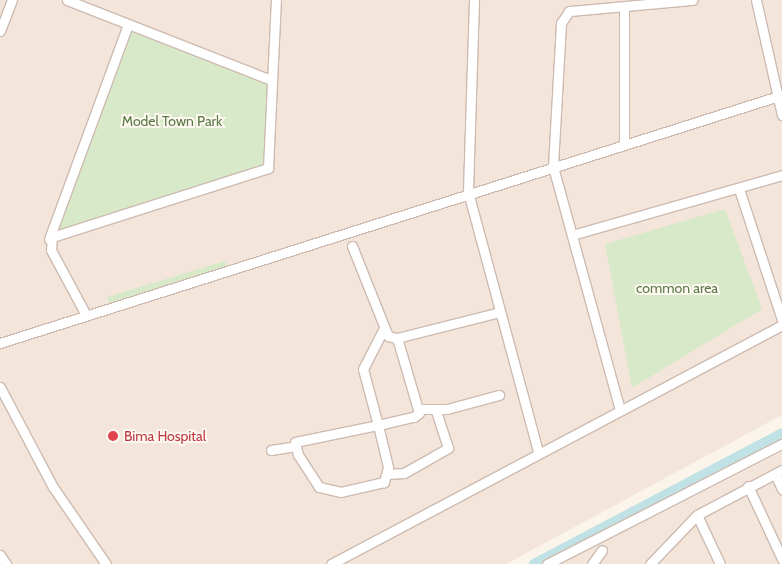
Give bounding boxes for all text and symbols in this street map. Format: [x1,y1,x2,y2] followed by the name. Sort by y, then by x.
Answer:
[122,113,222,129] park label: Model Town Park
[636,280,718,296] park label: common area
[124,428,206,444] place label: Bima Hospital
[106,429,120,443] marker: Bima Hospital

